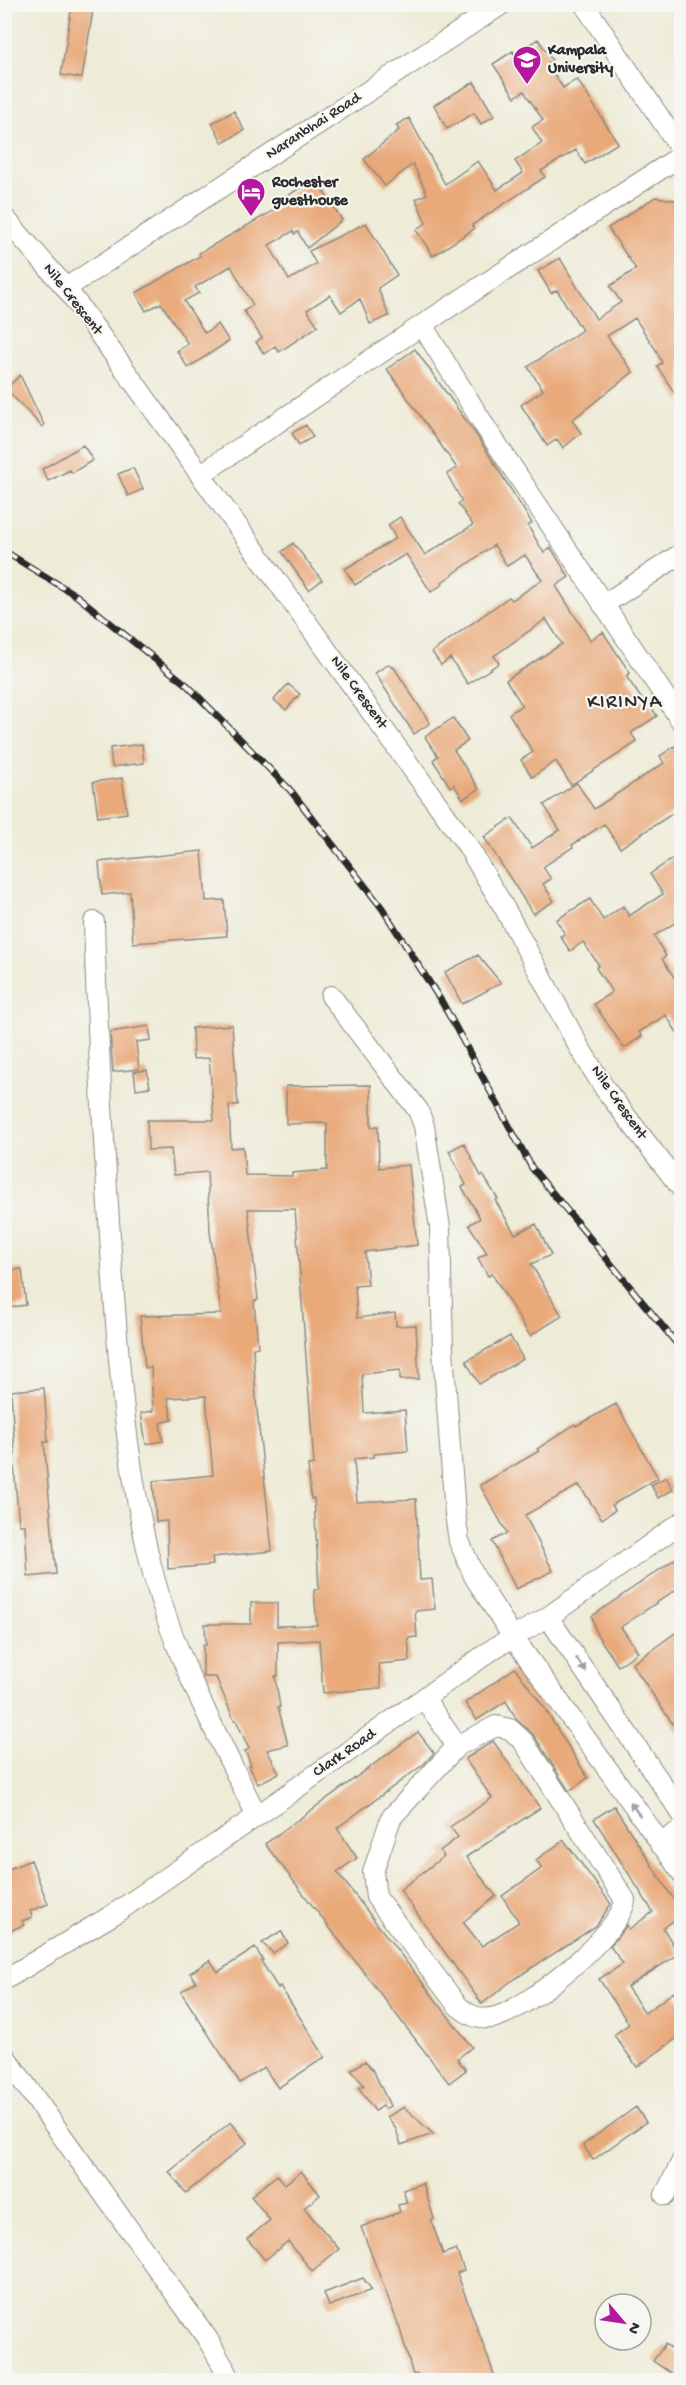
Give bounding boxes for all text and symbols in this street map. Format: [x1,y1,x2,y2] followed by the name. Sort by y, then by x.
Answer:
[547,42,613,79] place label: Kampala University
[511,44,543,86] school or university icon: Kampala University
[263,88,366,165] street label: Naranbhai Road
[271,174,349,211] place label: Rochester guesthouse
[235,176,267,218] hotel icon: Rochester guesthouse
[38,260,107,341] street label: Nile Crescent
[325,653,392,734] street label: Nile Crescent
[587,692,663,715] district label: KIRINYA
[586,1062,651,1145] street label: Nile Crescent
[575,1657,587,1673] one-way arrow
[310,1724,382,1783] street label: Clark Road
[629,1801,641,1817] one-way arrow
[593,2292,653,2352] north arrow
[622,2318,644,2337] text: N

